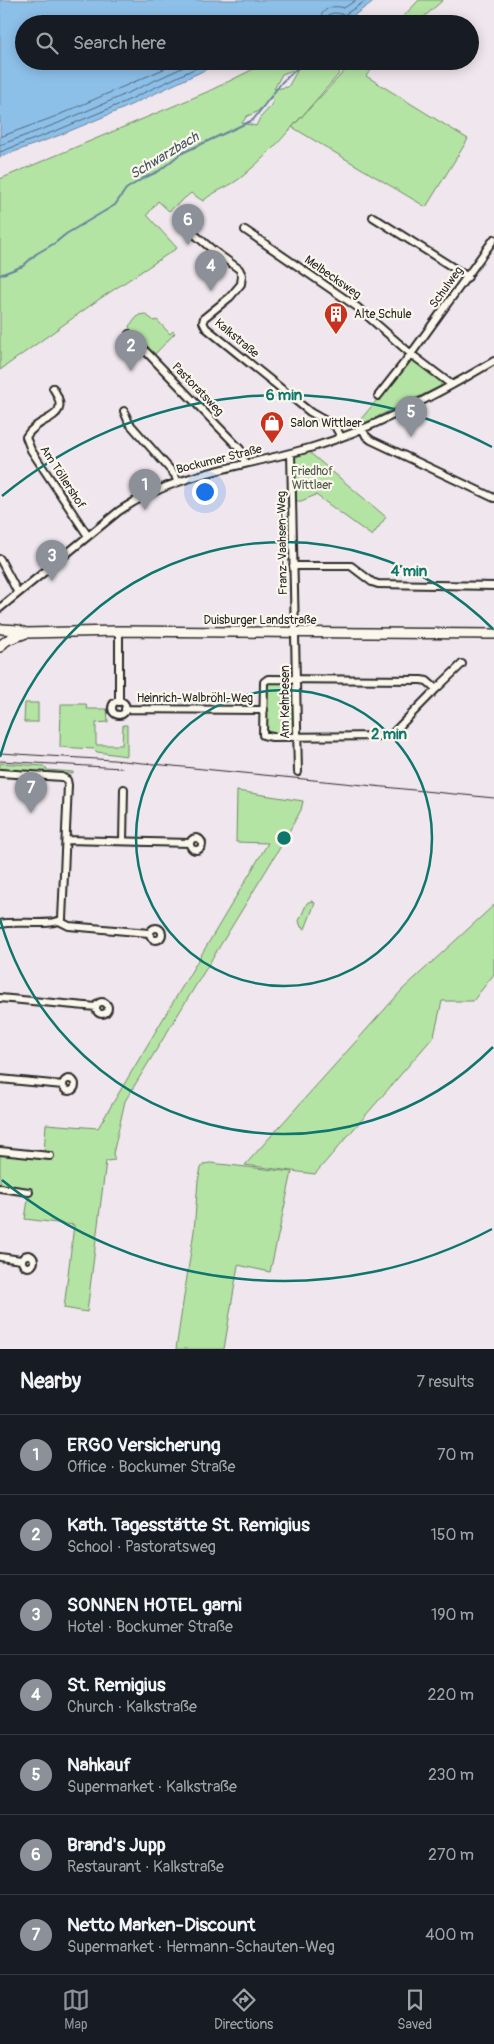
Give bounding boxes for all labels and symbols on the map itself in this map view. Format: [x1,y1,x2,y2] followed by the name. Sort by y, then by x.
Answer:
[127,128,203,183] water label: Schwarzbach
[172,204,204,245] pin: 6
[195,250,227,291] pin: 4
[301,252,364,302] street label: Melbecksweg
[426,264,466,311] street label: Schulweg
[323,301,349,335] building icon: Alte Schule
[354,307,412,322] place label: Alte Schule
[211,316,262,361] street label: Kalkstraße
[115,330,147,371] pin: 2
[169,360,227,419] street label: Pastoratsweg
[266,386,303,405] text: 6 min
[395,396,427,437] pin: 5
[259,410,285,444] shop icon: Salon Wittlaer
[290,416,363,431] place label: Salon Wittlaer
[175,442,264,477] street label: Bockumer Straße
[37,443,89,512] street label: Am Töllershof
[291,464,333,493] park label: Friedhof Wittlaer
[129,469,161,510] pin: 1
[192,479,218,505] your location
[274,491,291,595] street label: Franz-Vaahsen-Weg
[36,540,68,581] pin: 3
[391,562,428,581] text: 4 min
[203,613,317,628] street label: Duisburger Landstraße
[278,665,293,739] street label: Am Kehrbesen
[137,691,253,706] street label: Heinrich-Walbröhl-Weg
[371,725,407,744] text: 2 min
[15,772,47,813] pin: 7
[275,829,293,847] centre of rings

